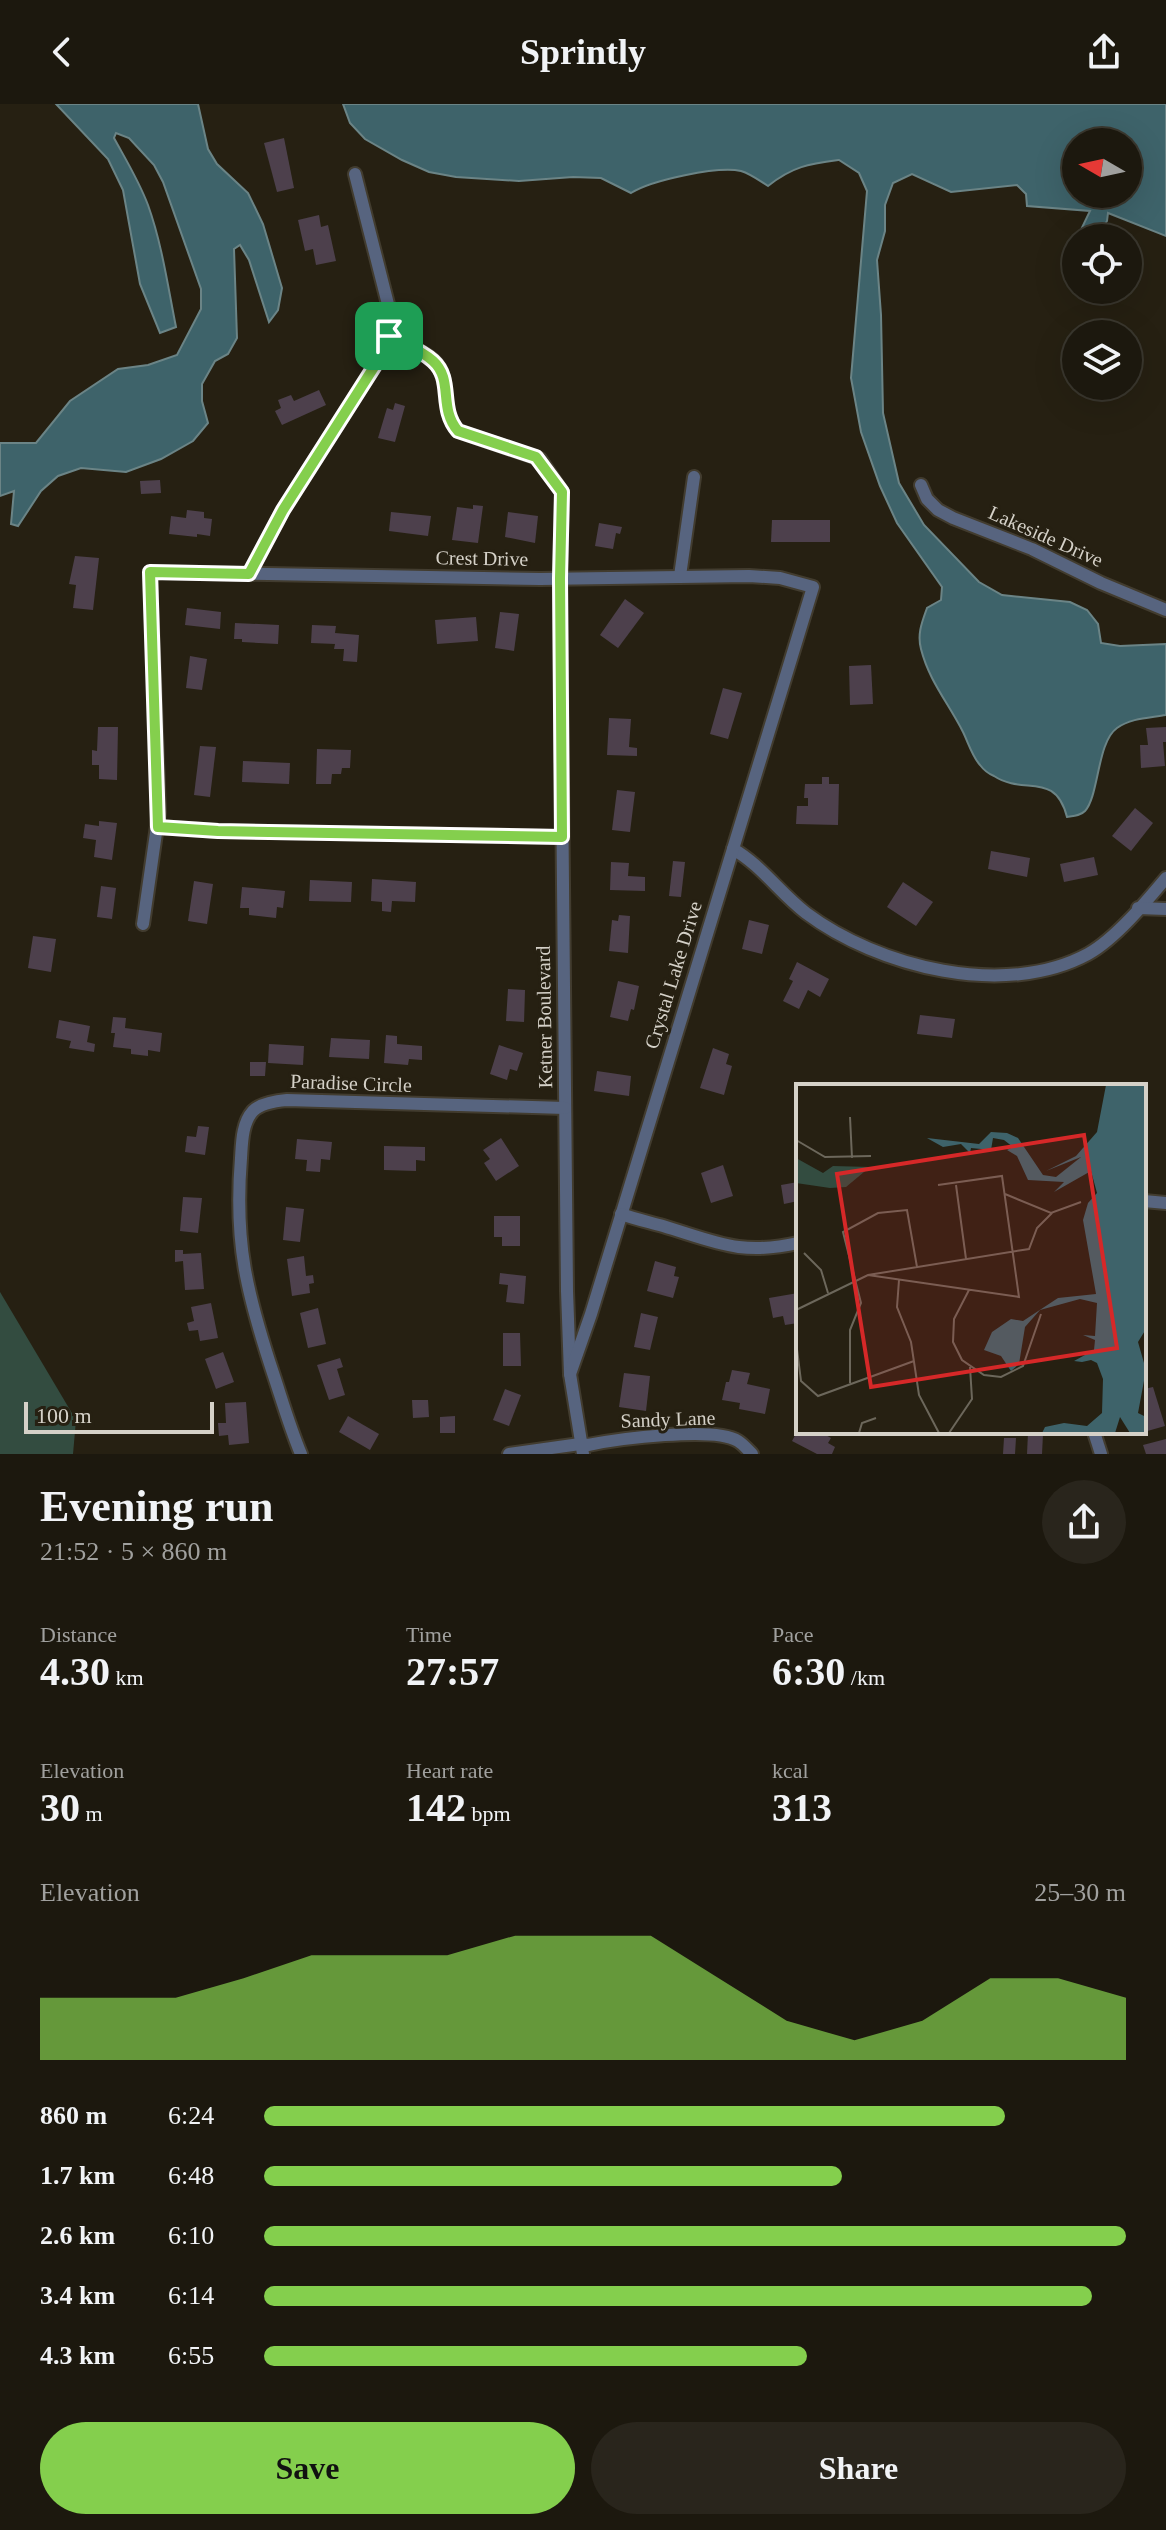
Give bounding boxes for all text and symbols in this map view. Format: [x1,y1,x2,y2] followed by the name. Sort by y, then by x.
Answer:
[40,30,84,74] icon: back
[1082,30,1126,74] icon: share
[520,32,646,72] text: Sprintly
[1062,128,1142,208] north arrow
[1062,128,1142,400] map controls
[1062,224,1142,304] button: locate
[355,302,423,370] pin
[367,314,411,358] icon: arrive
[1062,320,1142,400] button: layers
[985,501,1107,571] street label: Lakeside Drive
[435,546,529,570] street label: Crest Drive
[640,898,707,1052] street label: Crystal Lake Drive
[532,945,556,1089] street label: Ketner Boulevard
[290,1070,412,1096] street label: Paradise Circle
[796,1084,1146,1434] inset map
[24,1398,214,1434] scale bar
[36,1403,92,1428] text: 100 m
[620,1406,716,1433] street label: Sandy Lane
[1042,1480,1126,1564] button: share
[40,1482,274,1531] text: Evening run
[40,1537,227,1566] text: 21:52 · 5 × 860 m
[40,1622,117,1647] text: Distance
[406,1622,452,1647] text: Time
[772,1622,814,1647] text: Pace
[40,1649,110,1694] text: 4.30
[406,1649,499,1694] text: 27:57
[772,1649,845,1694] text: 6:30
[110,1665,144,1690] text: km
[845,1665,885,1690] text: /km
[40,1758,124,1783] text: Elevation
[406,1758,493,1783] text: Heart rate
[772,1758,809,1783] text: kcal
[40,1785,80,1830] text: 30
[406,1785,466,1830] text: 142
[772,1785,832,1830] text: 313
[80,1801,103,1826] text: m
[466,1801,511,1826] text: bpm
[40,1878,140,1907] text: Elevation
[1034,1878,1126,1907] text: 25–30 m
[40,2101,107,2130] text: 860 m
[168,2101,214,2130] text: 6:24
[40,2161,115,2190] text: 1.7 km
[168,2161,214,2190] text: 6:48
[40,2221,115,2250] text: 2.6 km
[168,2221,214,2250] text: 6:10
[40,2281,115,2310] text: 3.4 km
[168,2281,214,2310] text: 6:14
[40,2341,115,2370] text: 4.3 km
[168,2341,214,2370] text: 6:55
[40,2422,575,2514] button: Save
[591,2422,1126,2514] button: Share

